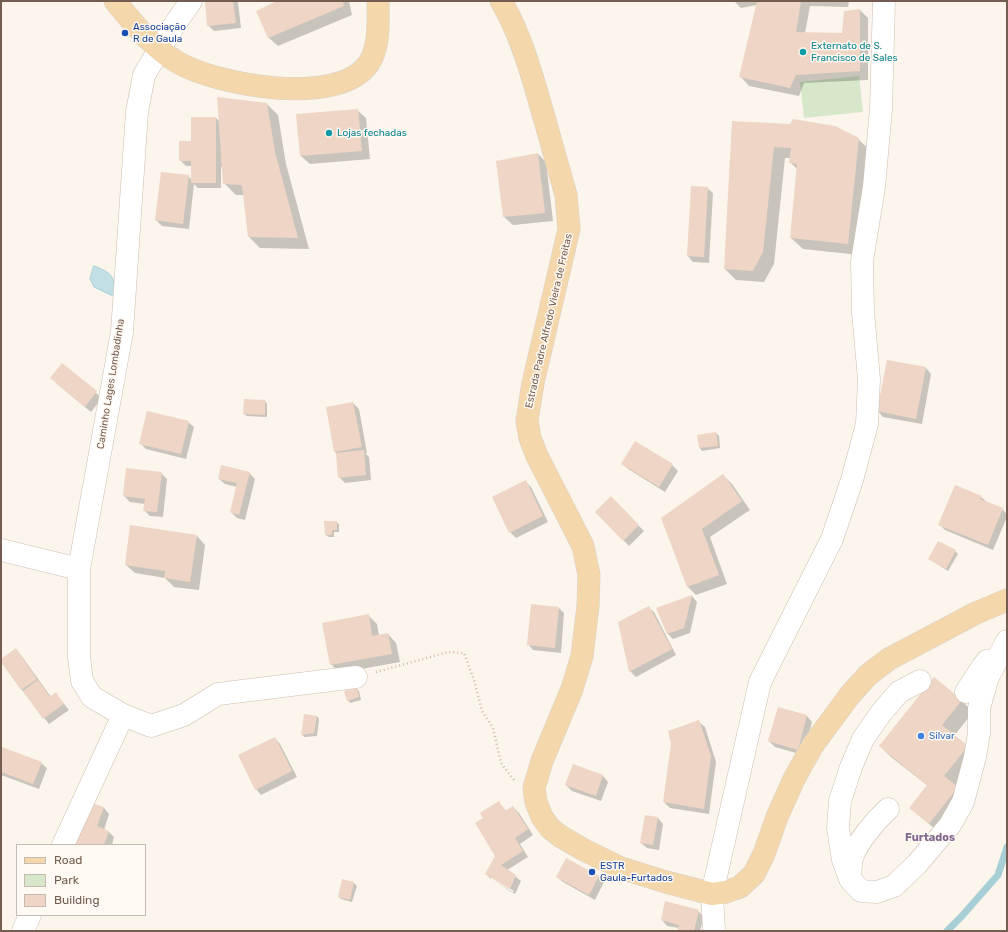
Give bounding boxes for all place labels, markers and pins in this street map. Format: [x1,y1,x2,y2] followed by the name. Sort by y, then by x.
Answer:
[133,21,186,44] place label: Associação R de Gaula
[120,28,130,38] marker: Associação R de Gaula
[811,40,898,64] place label: Externato de S. Francisco de Sales
[798,47,808,57] marker: Externato de S. Francisco de Sales
[337,127,407,139] place label: Lojas fechadas
[324,128,334,138] marker: Lojas fechadas
[929,730,955,742] place label: Silvar
[916,731,926,741] marker: Silvar
[600,860,673,884] place label: ESTR Gaula-Furtados
[587,867,597,877] marker: ESTR Gaula-Furtados

